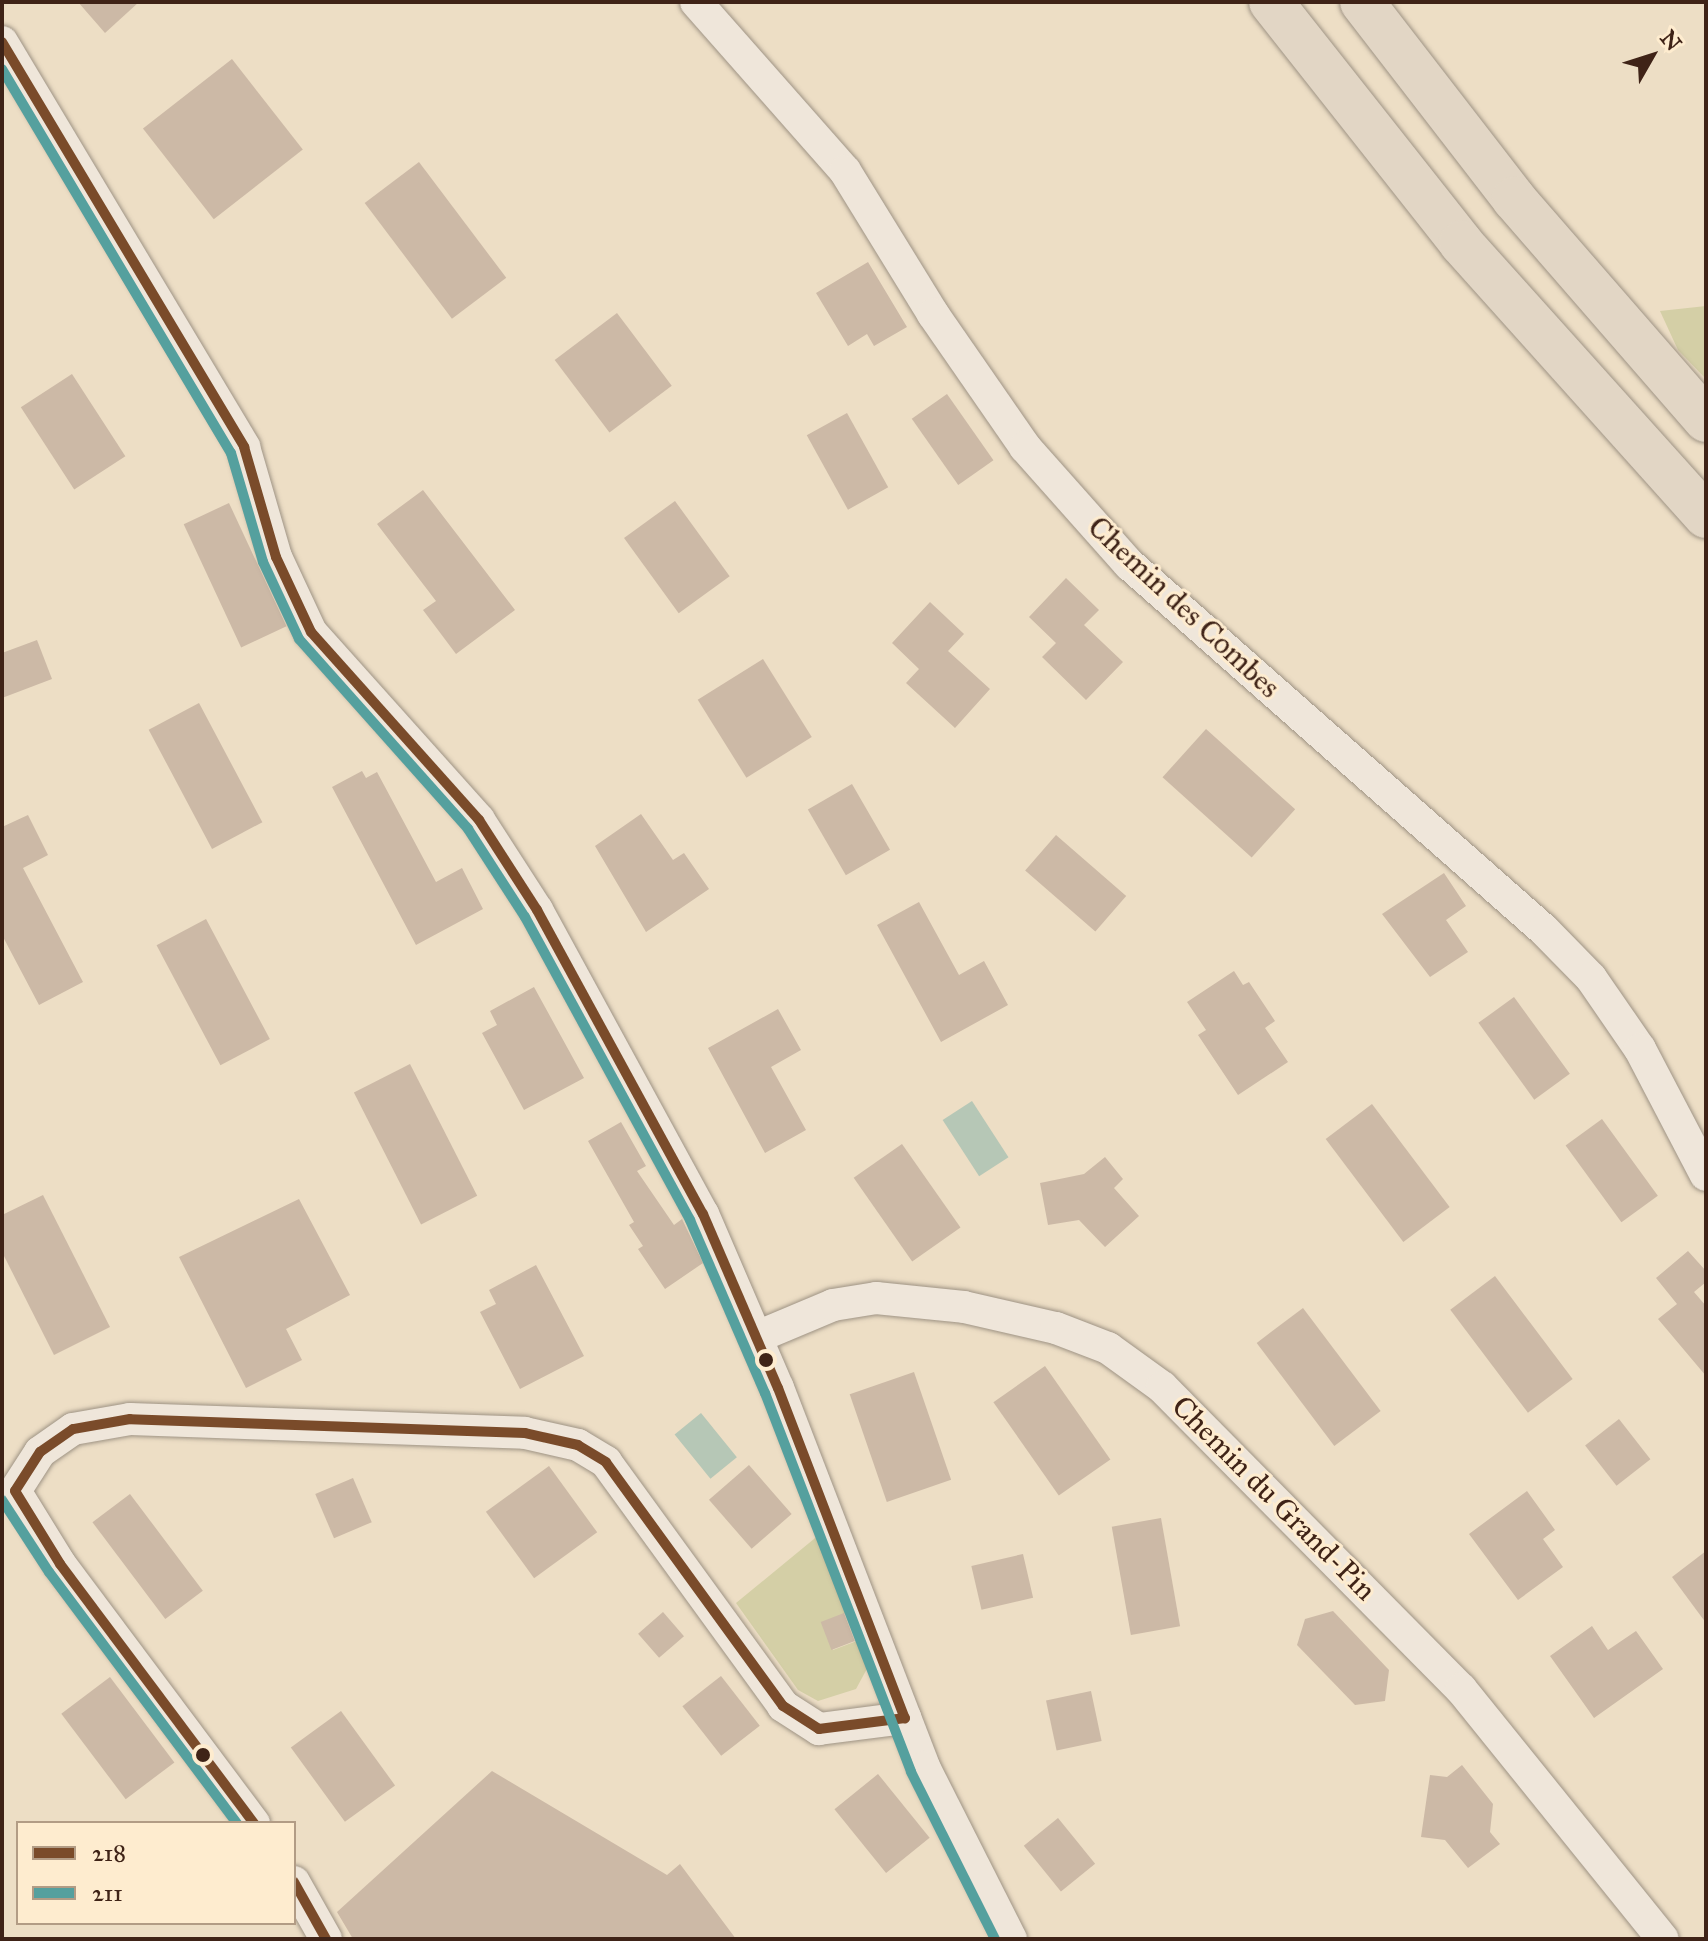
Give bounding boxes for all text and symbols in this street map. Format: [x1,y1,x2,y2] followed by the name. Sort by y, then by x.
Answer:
[1612,16,1692,96] north arrow
[1655,25,1687,56] text: N
[1081,509,1287,705] street label: Chemin des Combes
[758,1352,774,1368] unlabelled marker
[1164,1388,1384,1608] street label: Chemin du Grand-Pin
[195,1747,211,1763] unlabelled marker
[16,1821,296,1925] legend
[92,1838,126,1868] text: 218
[92,1878,123,1908] text: 211

